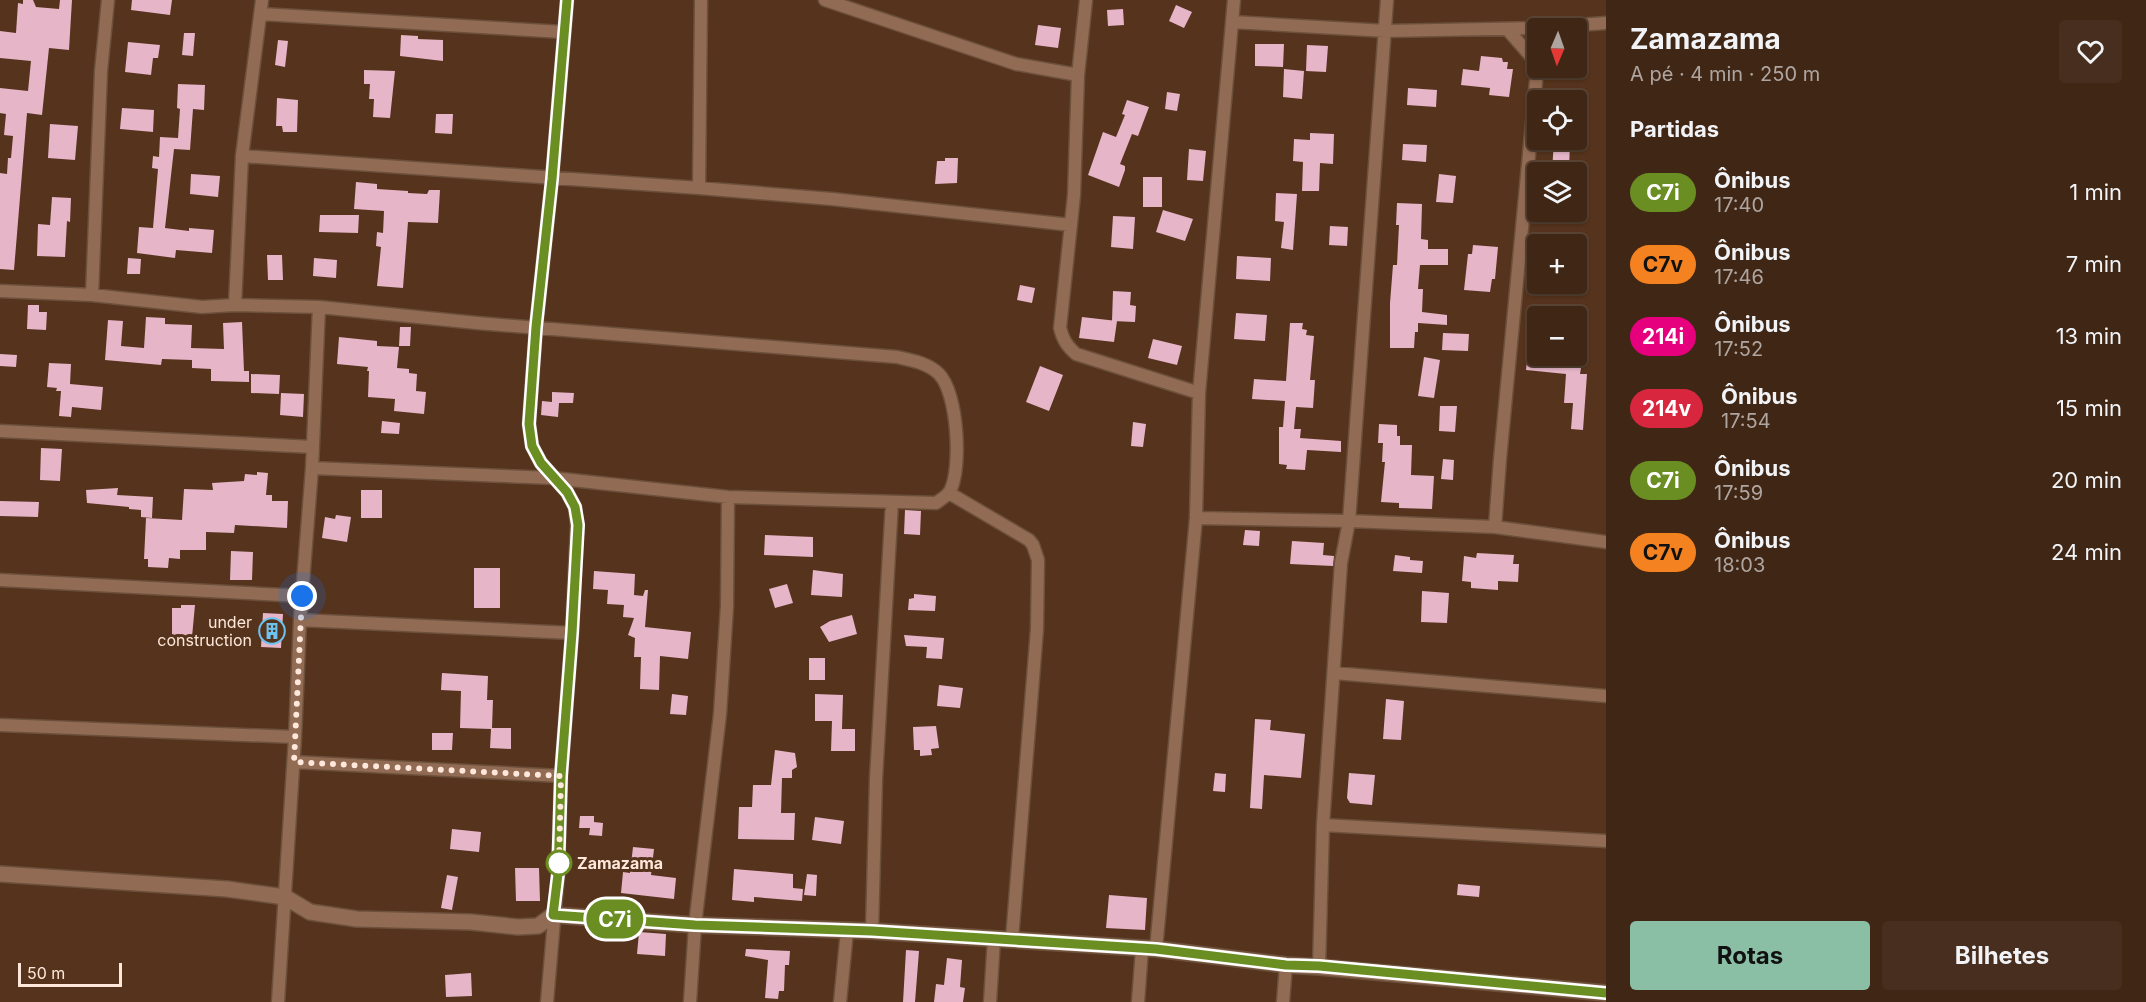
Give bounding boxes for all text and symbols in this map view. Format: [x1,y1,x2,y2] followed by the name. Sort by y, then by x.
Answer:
[1527,18,1587,78] north arrow
[1527,18,1587,366] map controls
[2059,20,2122,83] button: heart
[1630,22,1781,56] text: Zamazama
[1630,62,1820,86] text: A pé · 4 min · 250 m
[1527,90,1587,150] button: locate
[1630,116,1719,142] text: Partidas
[1527,162,1587,222] button: layers
[1714,167,1791,193] text: Ônibus
[2069,179,2122,205] text: 1 min
[1646,180,1680,205] text: C7i
[1714,193,1764,217] text: 17:40
[1527,234,1587,294] button: +
[1714,239,1791,265] text: Ônibus
[2066,251,2122,277] text: 7 min
[1643,252,1683,277] text: C7v
[1714,265,1764,289] text: 17:46
[1527,306,1587,366] button: −
[1714,311,1791,337] text: Ônibus
[2056,323,2122,349] text: 13 min
[1642,324,1684,349] text: 214i
[1714,337,1763,361] text: 17:52
[1721,383,1798,409] text: Ônibus
[2056,395,2122,421] text: 15 min
[1642,396,1691,421] text: 214v
[1721,409,1771,433] text: 17:54
[1714,455,1791,481] text: Ônibus
[2051,467,2122,493] text: 20 min
[1646,468,1680,493] text: C7i
[1714,481,1763,505] text: 17:59
[1714,527,1791,553] text: Ônibus
[2051,539,2122,565] text: 24 min
[1643,540,1683,565] text: C7v
[1714,553,1765,577] text: 18:03
[287,581,317,611] your location
[157,612,252,650] place label: under construction
[257,616,287,646] building icon: under construction
[546,850,572,876] marker: Zamazama
[577,853,663,873] place label: Zamazama
[580,900,650,938] line badge: C7i
[598,907,632,932] text: C7i
[1630,921,1870,990] button: Rotas
[1882,921,2122,990] button: Bilhetes
[18,960,122,988] scale bar
[27,963,65,983] text: 50 m

